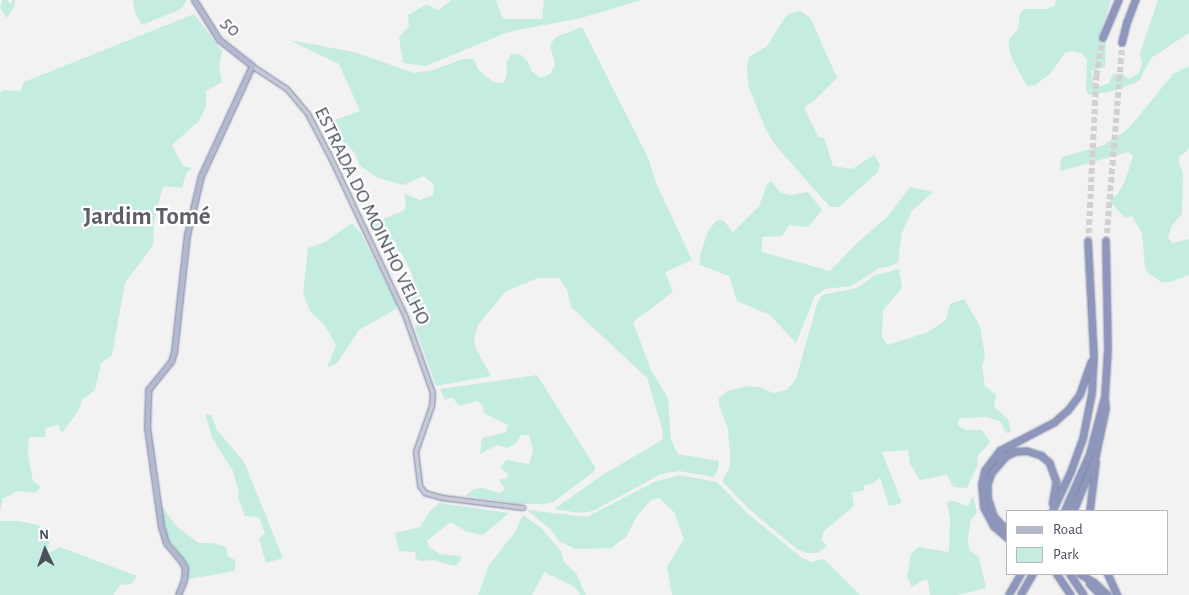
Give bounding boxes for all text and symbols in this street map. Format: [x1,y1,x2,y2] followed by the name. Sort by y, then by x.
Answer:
[216,12,246,42] street label: 50
[309,103,435,329] street label: ESTRADA DO MOINHO VELHO
[83,202,211,232] district label: Jardim Tomé
[1006,510,1169,575] legend
[1053,522,1083,537] text: Road
[20,525,70,575] north arrow
[39,528,49,542] text: N
[1053,547,1079,562] text: Park

